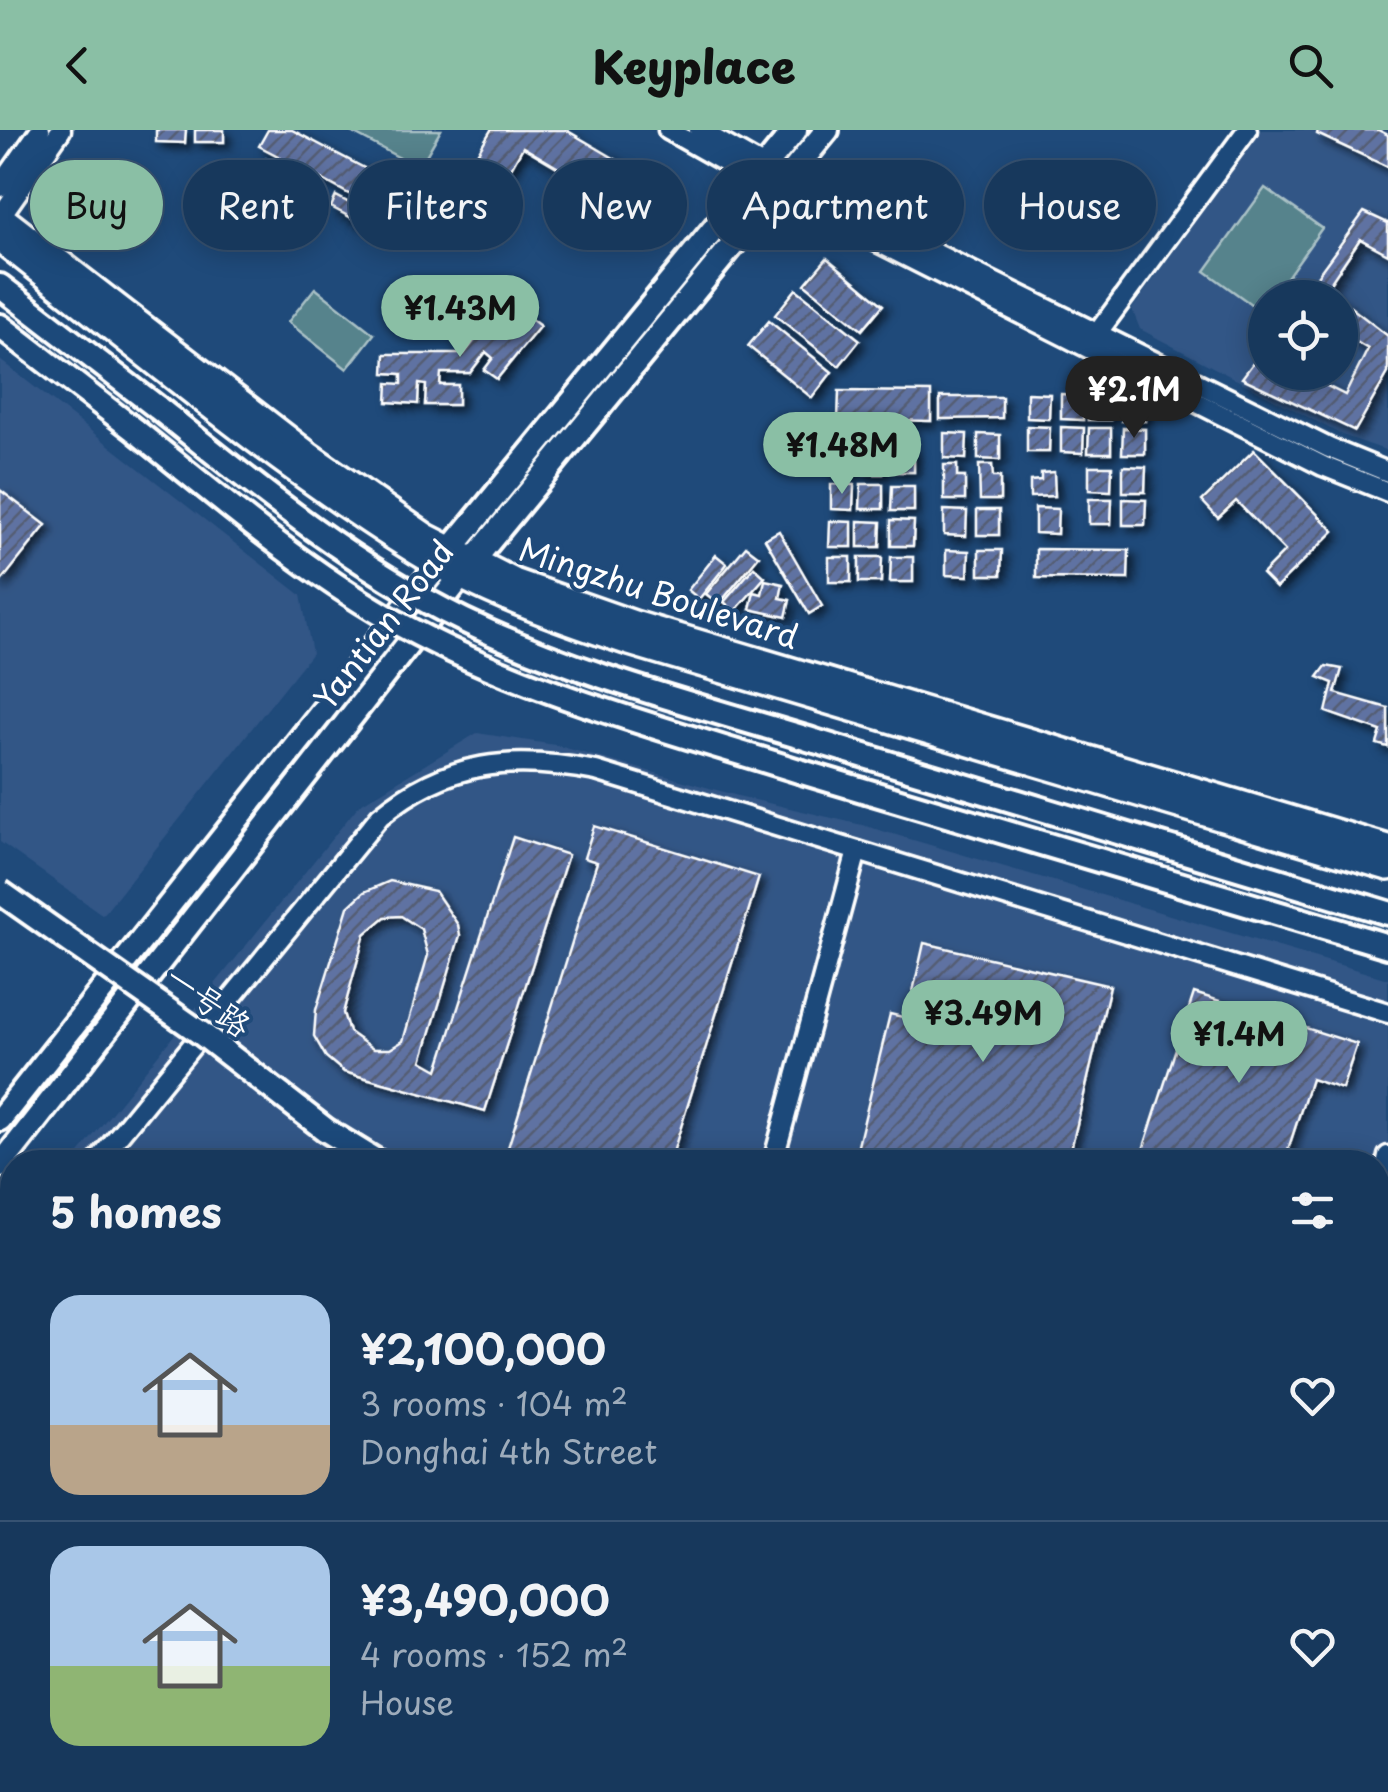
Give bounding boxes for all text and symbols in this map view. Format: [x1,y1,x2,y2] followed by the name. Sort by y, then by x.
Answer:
[593,31,795,99] text: Keyplace
[50,38,105,93] icon: back
[1283,38,1338,93] icon: search
[30,160,163,250] chip: Buy
[183,160,329,250] chip: Rent
[349,160,523,250] chip: Filters
[543,160,687,250] chip: New
[707,160,964,250] chip: Apartment
[984,160,1156,250] chip: House
[379,275,541,360] pin: ¥1.43M
[1248,280,1358,390] map controls
[1248,280,1358,390] button: locate
[403,283,517,331] text: ¥1.43M
[1064,356,1204,441] pin: ¥2.1M
[1087,364,1181,412] text: ¥2.1M
[761,412,923,497] pin: ¥1.48M
[785,420,899,468] text: ¥1.48M
[513,524,805,660] street label: Mingzhu Boulevard
[301,529,465,719] street label: Yantian Road
[156,952,262,1048] street label: 一号路
[902,980,1064,1065] pin: ¥3.49M
[923,988,1043,1036] text: ¥3.49M
[1169,1001,1309,1086] pin: ¥1.4M
[1193,1009,1285,1057] text: ¥1.4M
[50,1179,222,1242] text: 5 homes
[1285,1183,1340,1238] icon: filters
[360,1316,606,1379] text: ¥2,100,000
[130,1335,250,1455] icon: home
[1285,1368,1340,1423] icon: heart
[360,1379,628,1427] text: 3 rooms · 104 m²
[360,1427,657,1475] text: Donghai 4th Street
[360,1567,610,1630] text: ¥3,490,000
[130,1586,250,1706] icon: home
[1285,1619,1340,1674] icon: heart
[360,1630,628,1678] text: 4 rooms · 152 m²
[360,1678,454,1726] text: House

